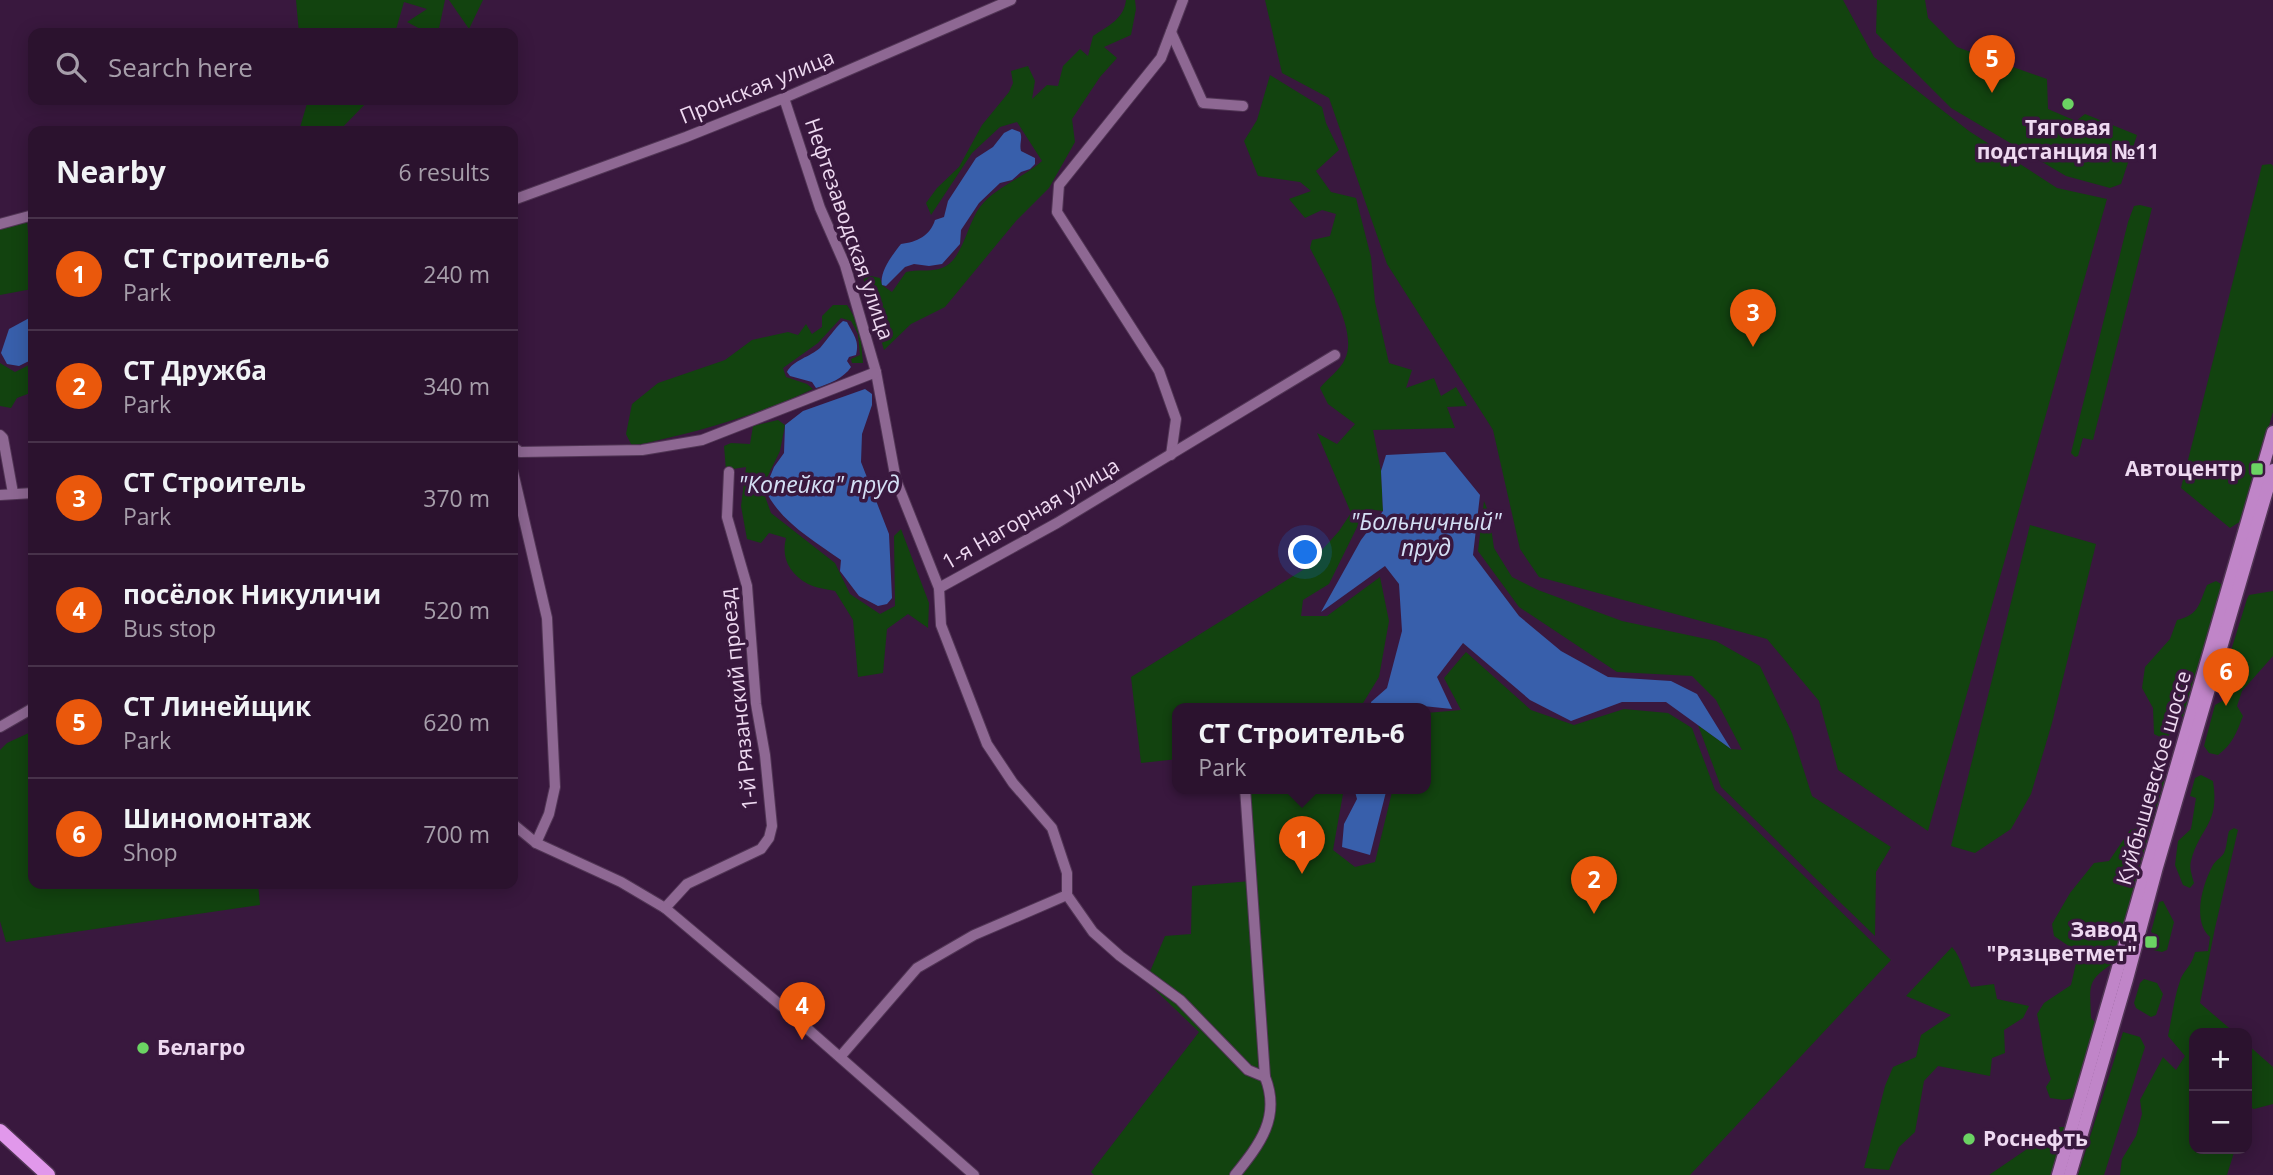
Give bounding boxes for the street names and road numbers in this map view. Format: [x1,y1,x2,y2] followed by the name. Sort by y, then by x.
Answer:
[675,42,838,130] street label: Пронская улица
[799,114,901,343] street label: Нефтезаводская улица
[937,451,1124,575] street label: 1-я Нагорная улица
[712,587,764,811] street label: 1-й Рязанский проезд
[2109,667,2197,888] street label: Куйбышевское шоссе

